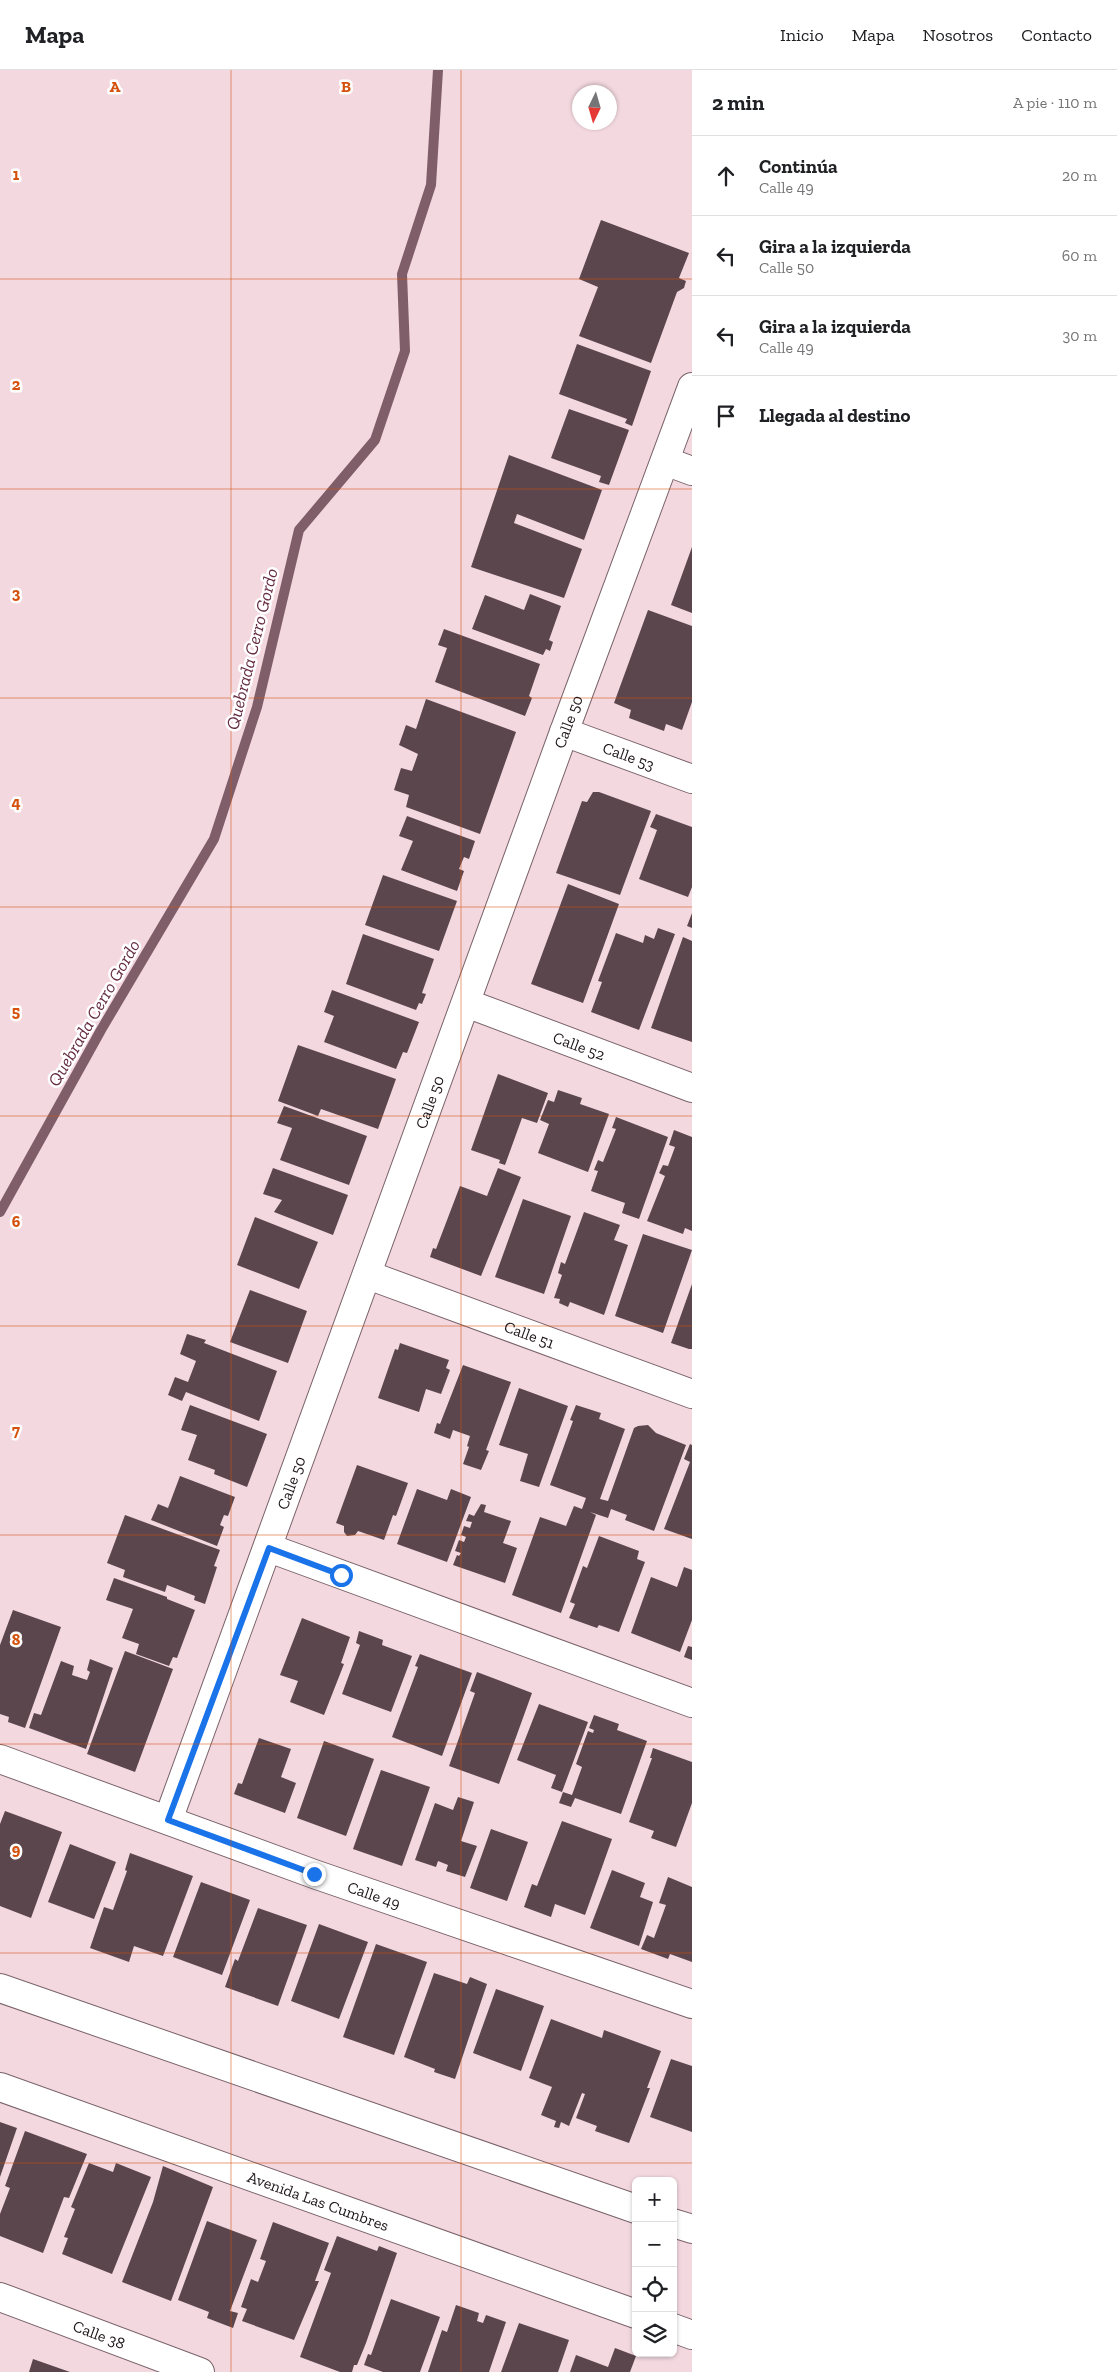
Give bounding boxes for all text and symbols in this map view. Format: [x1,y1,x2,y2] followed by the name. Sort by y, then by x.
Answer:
[25,20,84,49] text: Mapa
[780,24,824,46] text: Inicio
[852,24,895,46] text: Mapa
[923,24,993,46] text: Nosotros
[1021,24,1092,46] text: Contacto
[110,77,121,96] text: A
[341,77,351,96] text: B
[572,85,617,130] north arrow
[712,90,764,115] text: 2 min
[1013,93,1097,112] text: A pie · 110 m
[759,155,838,178] text: Continúa
[712,162,740,190] icon: ahead
[13,165,20,184] text: 1
[1062,166,1097,185] text: 20 m
[759,178,814,197] text: Calle 49
[759,235,911,258] text: Gira a la izquierda
[712,242,740,270] icon: left
[1062,246,1097,265] text: 60 m
[759,258,814,277] text: Calle 50
[759,315,911,338] text: Gira a la izquierda
[712,322,740,350] icon: left
[1063,326,1097,345] text: 30 m
[759,338,814,357] text: Calle 49
[12,375,21,394] text: 2
[712,402,740,430] icon: arrive
[759,404,910,427] text: Llegada al destino
[221,566,283,732] water label: Quebrada Cerro Gordo
[12,584,21,603] text: 3
[550,693,587,751] street label: Calle 50
[600,738,657,775] street label: Calle 53
[11,793,21,812] text: 4
[43,936,145,1090] water label: Quebrada Cerro Gordo
[12,1002,20,1021] text: 5
[550,1028,608,1065] street label: Calle 52
[411,1073,448,1131] street label: Calle 50
[12,1212,21,1231] text: 6
[502,1317,557,1353] street label: Calle 51
[12,1421,20,1440] text: 7
[273,1454,310,1512] street label: Calle 50
[330,1564,353,1587] route start
[12,1630,21,1649] text: 8
[12,1840,21,1859] text: 9
[303,1863,326,1886] route end
[345,1877,403,1913] street label: Calle 49
[245,2167,392,2235] street label: Avenida Las Cumbres
[632,2177,677,2357] map controls
[632,2177,677,2222] button: +
[632,2222,677,2267] button: −
[632,2267,677,2312] button: locate
[632,2312,677,2357] button: layers
[70,2316,128,2353] street label: Calle 38

